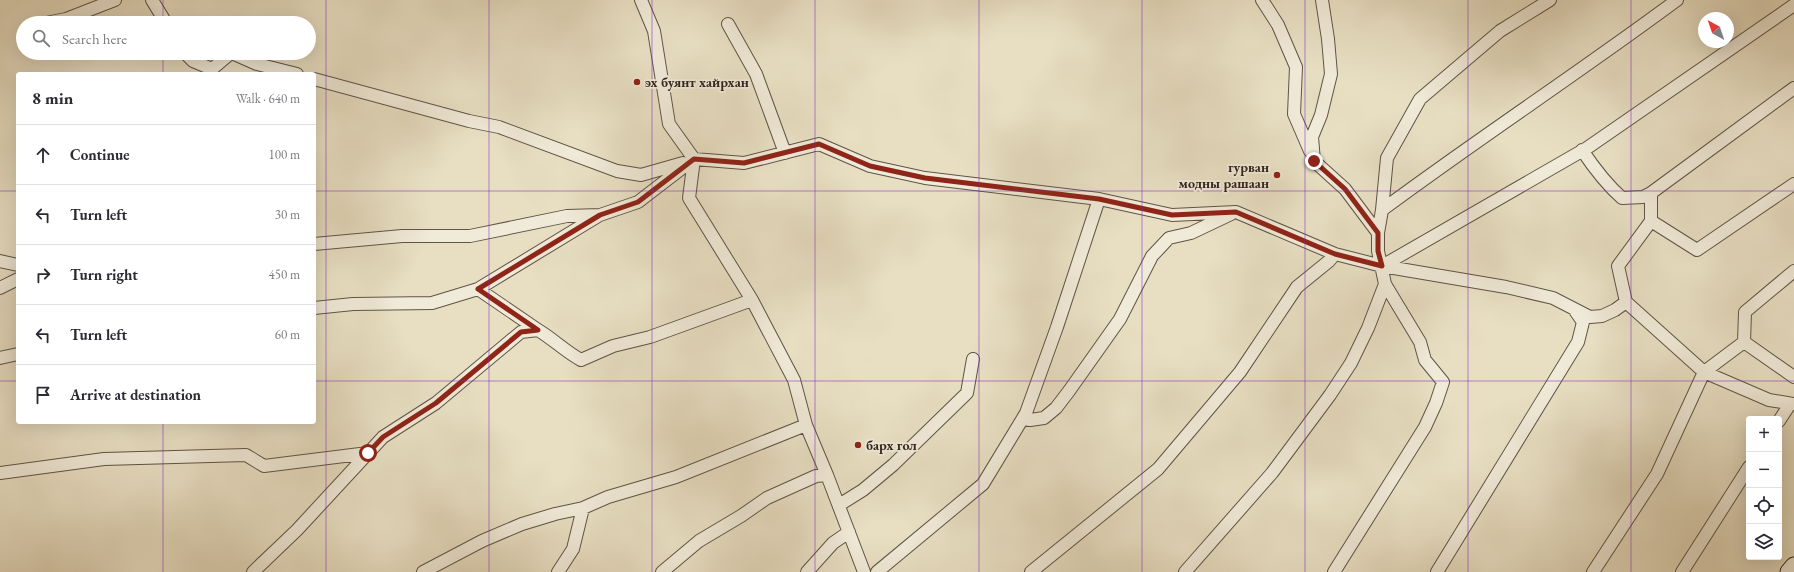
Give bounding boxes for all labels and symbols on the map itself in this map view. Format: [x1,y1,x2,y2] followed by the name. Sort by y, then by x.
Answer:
[1698,12,1734,48] north arrow
[645,73,749,91] place label: эх буянт хайрхан
[632,77,642,87] marker: эх буянт хайрхан
[1305,152,1323,170] route end
[1179,158,1269,192] place label: гурван модны рашаан
[1272,170,1282,180] marker: гурван модны рашаан
[866,436,917,454] place label: барх гол
[853,440,863,450] marker: барх гол
[359,444,377,462] route start

